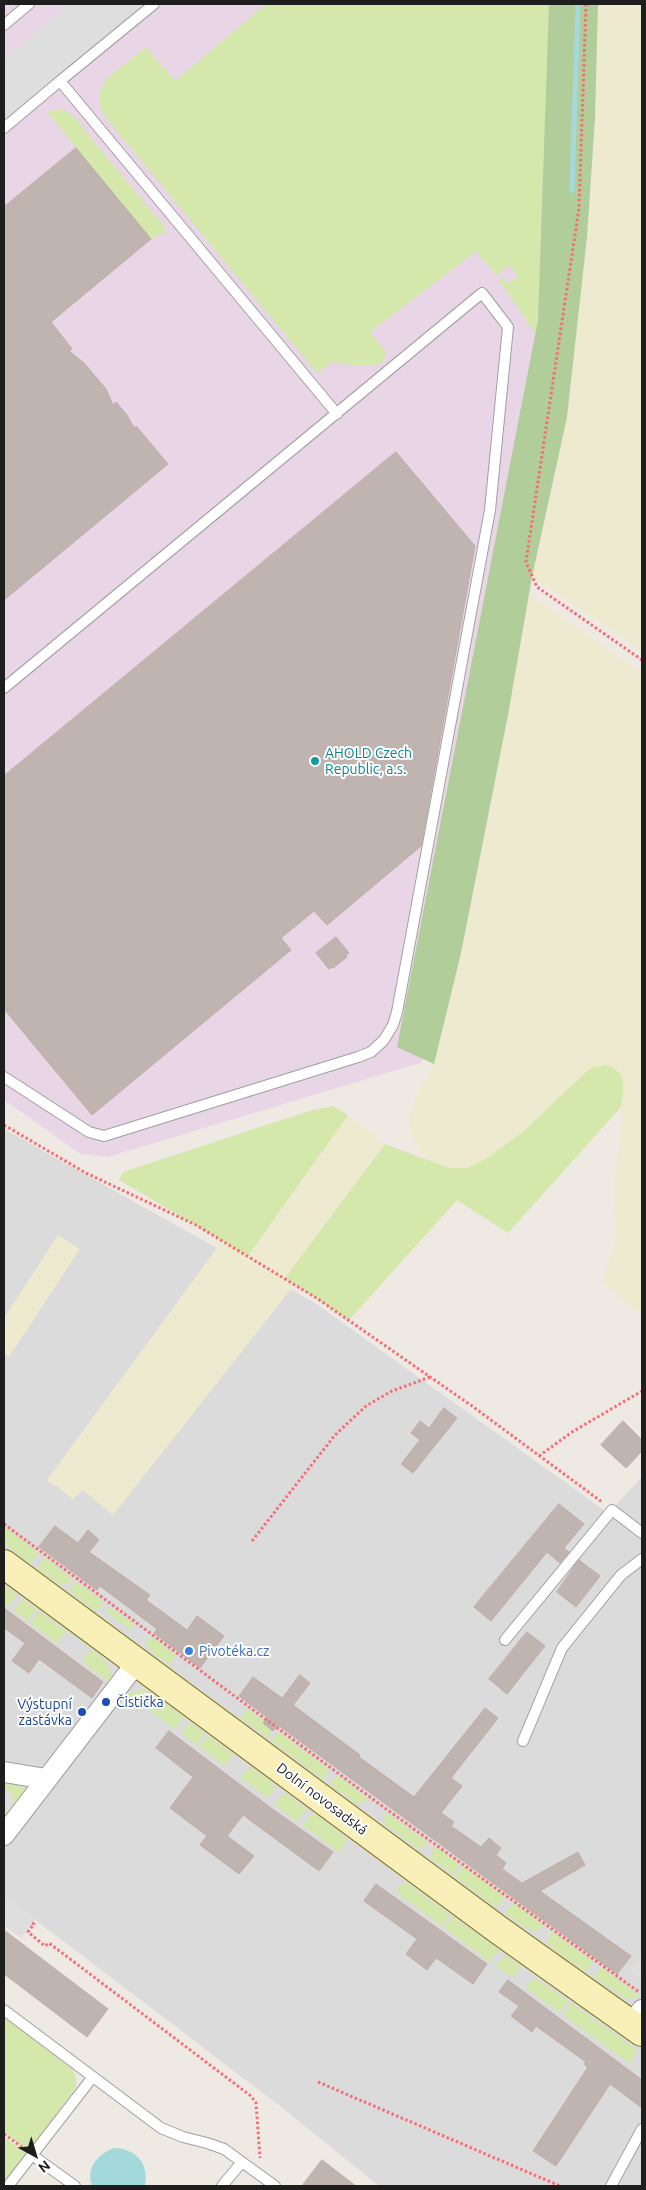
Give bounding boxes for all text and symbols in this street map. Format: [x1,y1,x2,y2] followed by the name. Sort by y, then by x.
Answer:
[325,745,412,778] place label: AHOLD Czech Republic, a.s.
[309,755,321,767] marker: AHOLD Czech Republic, a.s.
[199,1643,270,1659] place label: Pivotéka.cz
[183,1645,195,1657] marker: Pivotéka.cz
[116,1694,164,1710] place label: Čistička
[17,1696,72,1728] place label: Výstupní zastávka
[100,1696,112,1708] marker: Čistička
[76,1706,88,1718] marker: Výstupní zastávka
[273,1759,371,1839] street label: Dolní novosadská
[10,2130,60,2180] north arrow
[35,2157,54,2176] text: N

